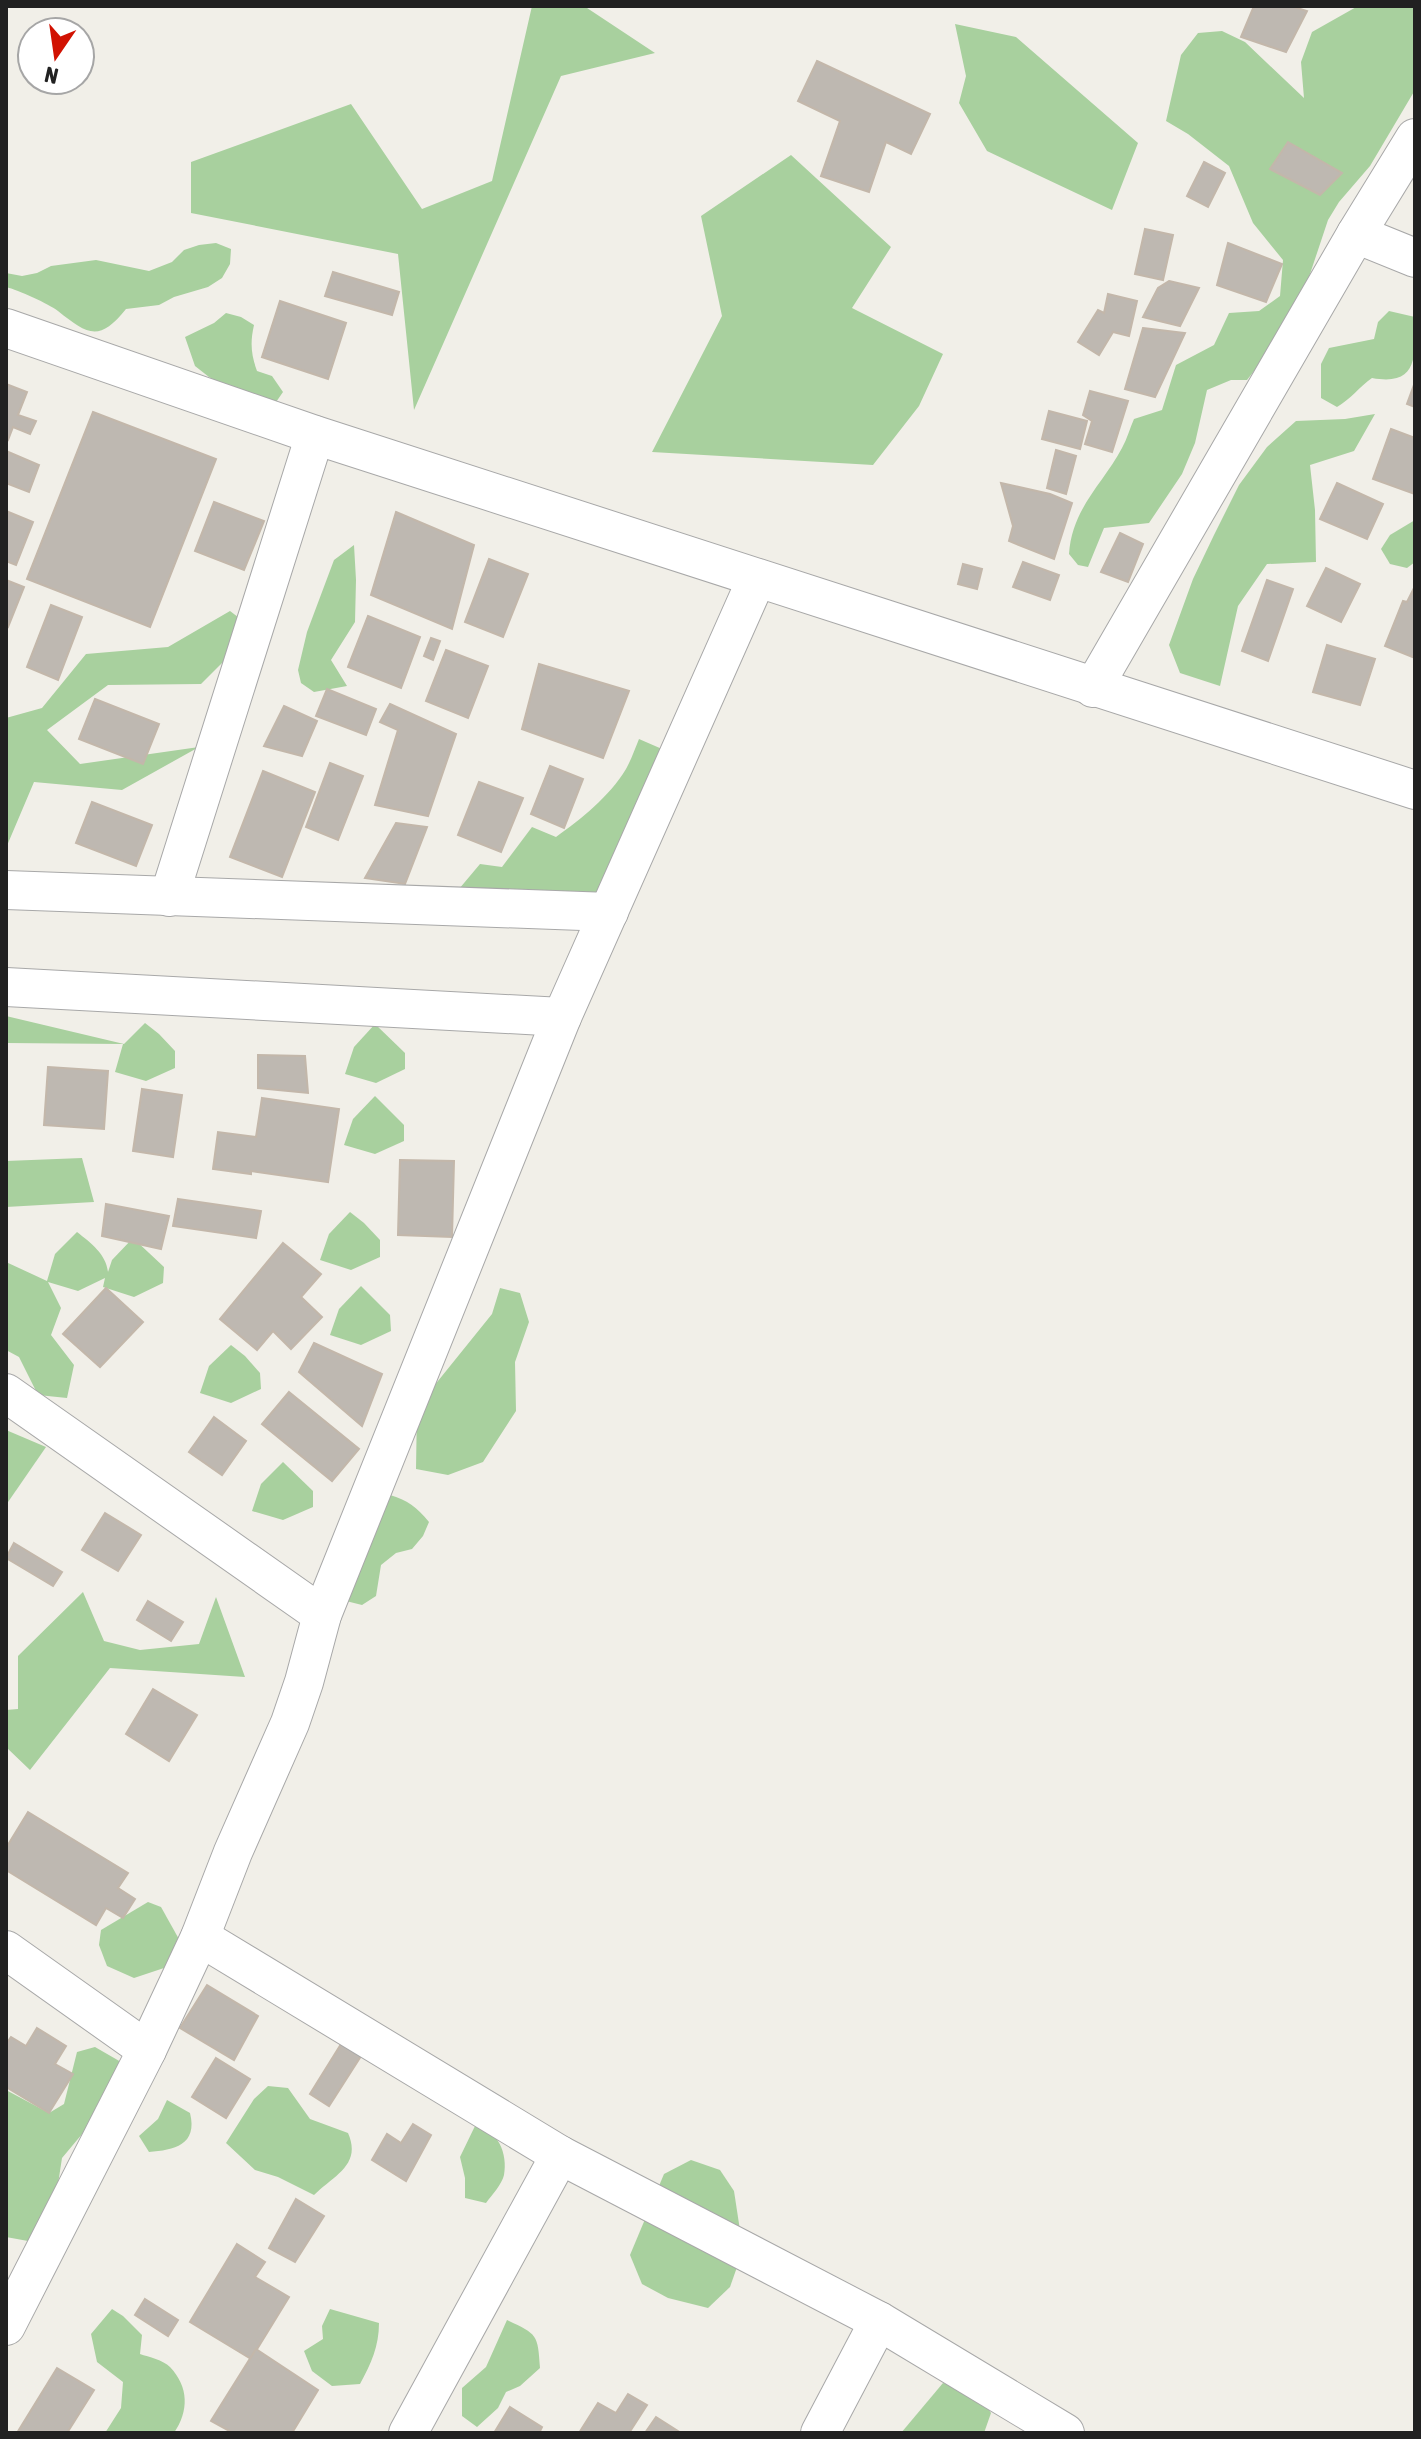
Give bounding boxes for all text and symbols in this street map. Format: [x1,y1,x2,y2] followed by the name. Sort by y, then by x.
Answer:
[16,16,96,96] north arrow
[42,61,61,90] text: N

